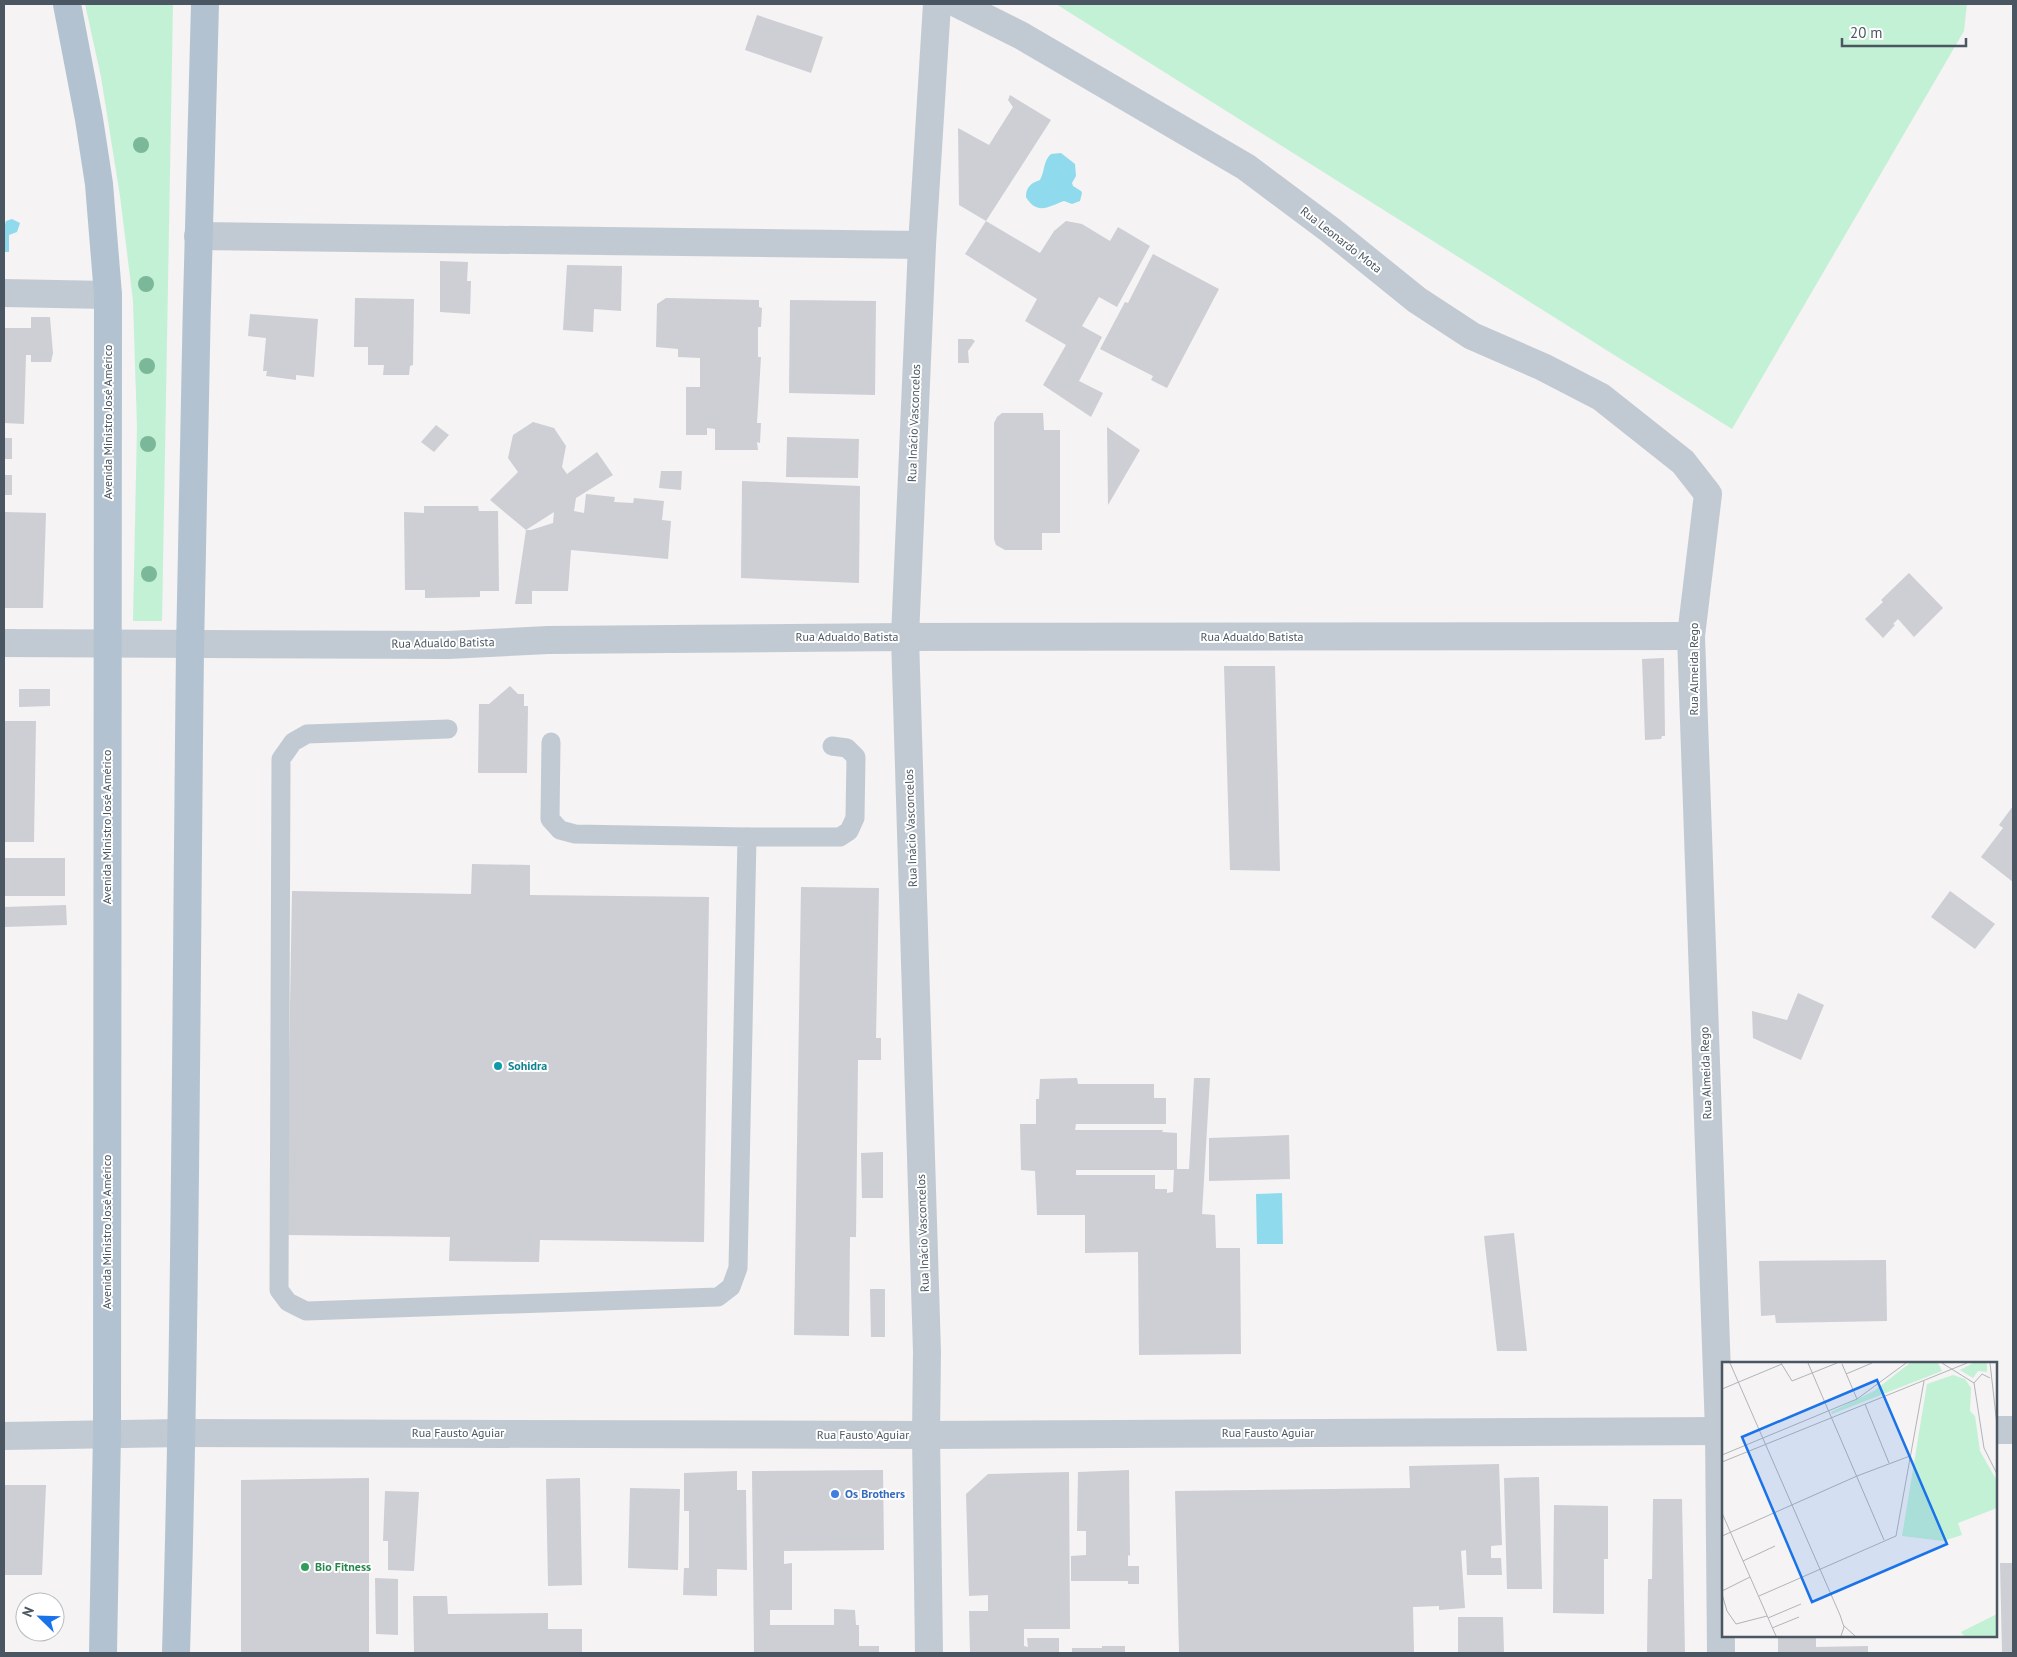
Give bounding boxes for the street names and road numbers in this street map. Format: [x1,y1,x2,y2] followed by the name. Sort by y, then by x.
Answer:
[1298,203,1385,276] street label: Rua Leonardo Mota
[100,345,115,499] street label: Avenida Ministro José Américo
[904,364,923,482] street label: Rua Inácio Vasconcelos
[1686,623,1701,715] street label: Rua Almeida Rego
[795,629,899,644] street label: Rua Adualdo Batista
[1200,629,1304,644] street label: Rua Adualdo Batista
[391,634,495,651] street label: Rua Adualdo Batista
[99,750,114,904] street label: Avenida Ministro José Américo
[901,769,920,887] street label: Rua Inácio Vasconcelos
[1696,1026,1715,1120] street label: Rua Almeida Rego
[99,1155,114,1309] street label: Avenida Ministro José Américo
[913,1174,932,1292] street label: Rua Inácio Vasconcelos
[412,1425,504,1440] street label: Rua Fausto Aguiar
[1222,1425,1314,1440] street label: Rua Fausto Aguiar
[817,1427,909,1442] street label: Rua Fausto Aguiar

